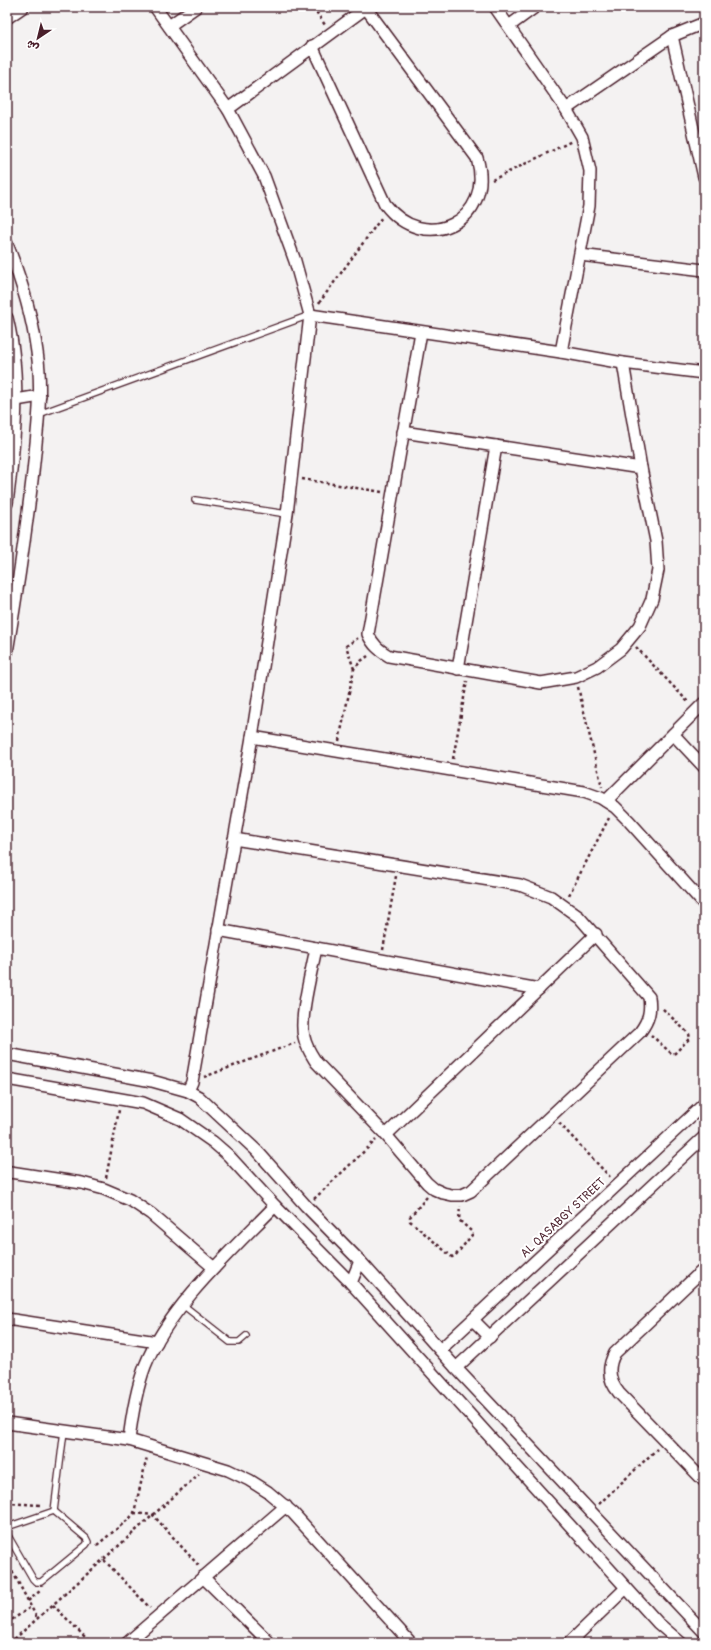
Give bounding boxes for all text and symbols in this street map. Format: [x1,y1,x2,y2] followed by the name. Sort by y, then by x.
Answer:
[18,18,58,58] north arrow
[24,37,41,55] text: ش
[517,1175,609,1261] street label: AL QASABGY STREET

